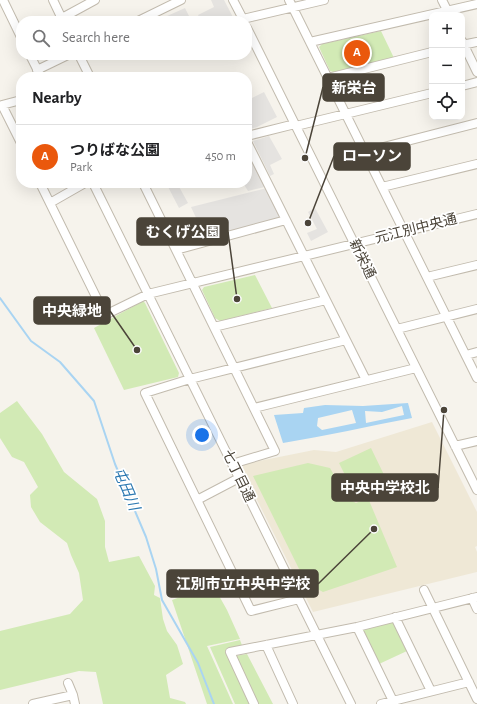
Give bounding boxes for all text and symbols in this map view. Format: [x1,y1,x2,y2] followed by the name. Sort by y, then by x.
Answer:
[429,12,465,120] map controls
[429,12,465,48] button: +
[16,16,252,60] search box
[30,27,52,49] icon: search
[62,30,130,45] text: Search here
[344,38,370,68] pin: A
[429,48,465,84] button: −
[323,74,384,101] callout: 新栄台
[331,80,377,96] text: 新栄台
[429,84,465,120] button: locate
[32,89,82,106] text: Nearby
[70,143,160,158] text: つりばな公園
[334,143,410,170] callout: ローソン
[342,149,402,164] text: ローソン
[41,150,49,163] text: A
[205,150,236,163] text: 450 m
[70,161,92,174] text: Park
[373,211,458,246] street label: 元江別中央通
[137,218,228,245] callout: むくげ公園
[145,224,221,240] text: むくげ公園
[347,237,378,281] street label: 新栄通
[34,297,110,324] callout: 中央緑地
[42,303,102,319] text: 中央緑地
[192,425,212,445] your location
[219,447,257,504] street label: 七丁目通
[110,465,143,514] water label: 屯田川
[332,474,438,501] callout: 中央中学校北
[340,480,430,496] text: 中央中学校北
[167,570,318,597] callout: 江別市立中央中学校
[175,576,311,592] text: 江別市立中央中学校

